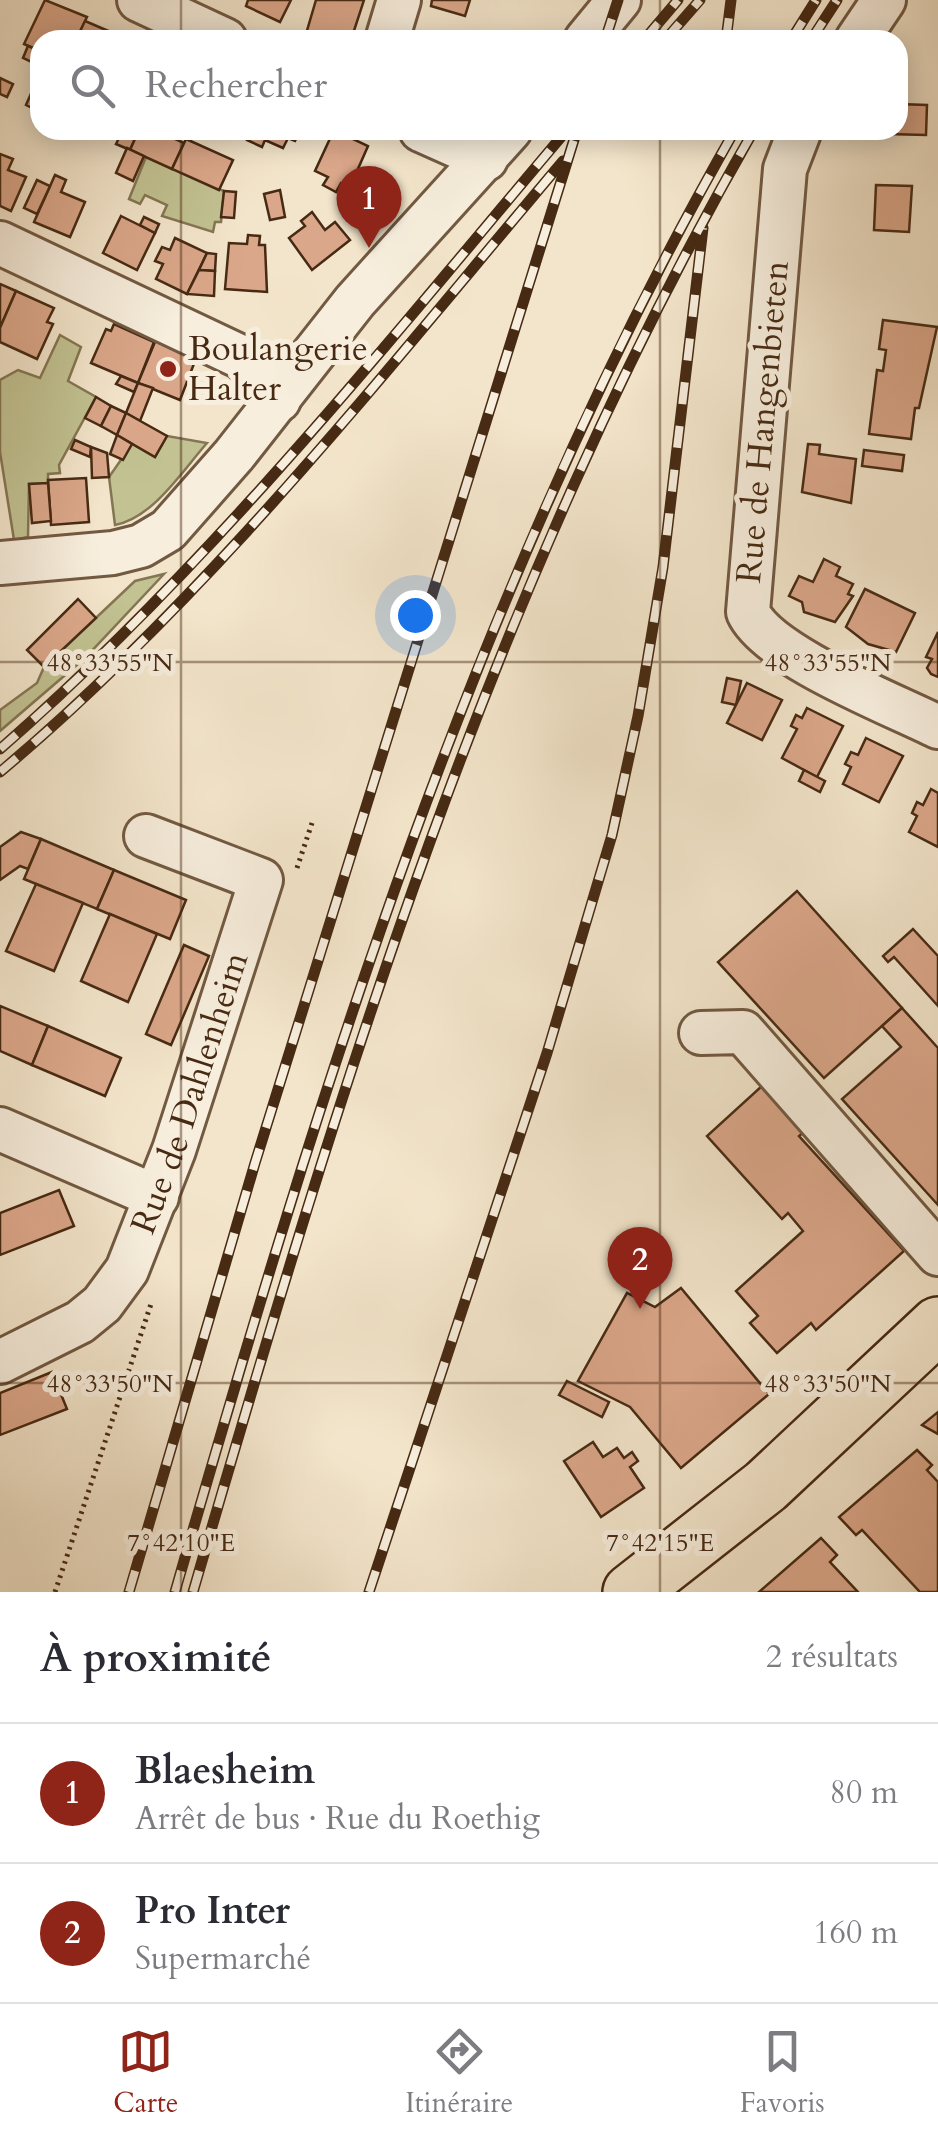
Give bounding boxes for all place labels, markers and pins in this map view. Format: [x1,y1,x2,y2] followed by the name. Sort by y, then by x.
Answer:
[336,166,402,248] pin: 1
[188,325,368,413] place label: Boulangerie Halter
[157,358,179,380] marker: Boulangerie Halter
[608,1226,672,1309] pin: 2

